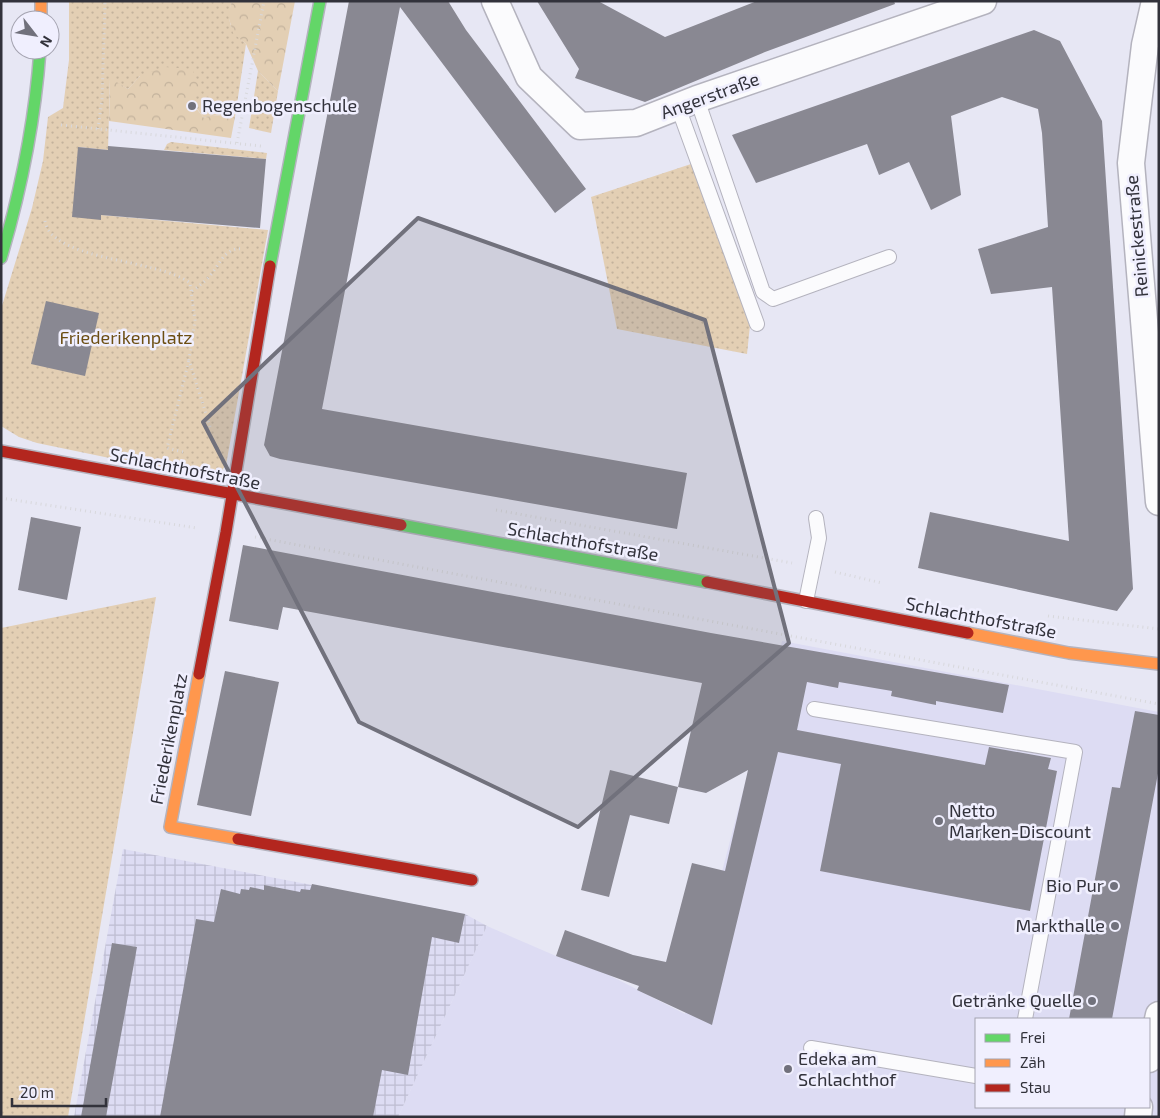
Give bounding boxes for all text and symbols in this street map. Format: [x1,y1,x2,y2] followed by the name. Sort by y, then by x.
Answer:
[10,10,60,60] north arrow
[37,33,56,51] text: N
[657,67,762,123] street label: Angerstraße
[202,94,357,116] place label: Regenbogenschule
[186,100,198,112] marker: Regenbogenschule
[1120,174,1152,298] street label: Reinickestraße
[59,326,193,348] park label: Friederikenplatz
[108,443,262,493] street label: Schlachthofstraße
[506,517,660,565] street label: Schlachthofstraße
[904,592,1058,642] street label: Schlachthofstraße
[145,671,192,806] street label: Friederikenplatz
[949,799,1091,842] place label: Netto Marken-Discount
[933,815,945,827] marker: Netto Marken-Discount
[1046,874,1104,896] place label: Bio Pur
[1108,880,1120,892] marker: Bio Pur
[1015,914,1105,936] place label: Markthalle
[1109,920,1121,932] marker: Markthalle
[952,989,1082,1011] place label: Getränke Quelle
[1086,995,1098,1007] marker: Getränke Quelle
[975,1018,1150,1108] legend
[1020,1028,1045,1046] text: Frei
[798,1047,897,1090] place label: Edeka am Schlachthof
[1020,1053,1045,1071] text: Zäh
[782,1063,794,1075] marker: Edeka am Schlachthof
[12,1076,106,1108] scale bar
[1020,1078,1051,1096] text: Stau
[20,1083,54,1101] text: 20 m

